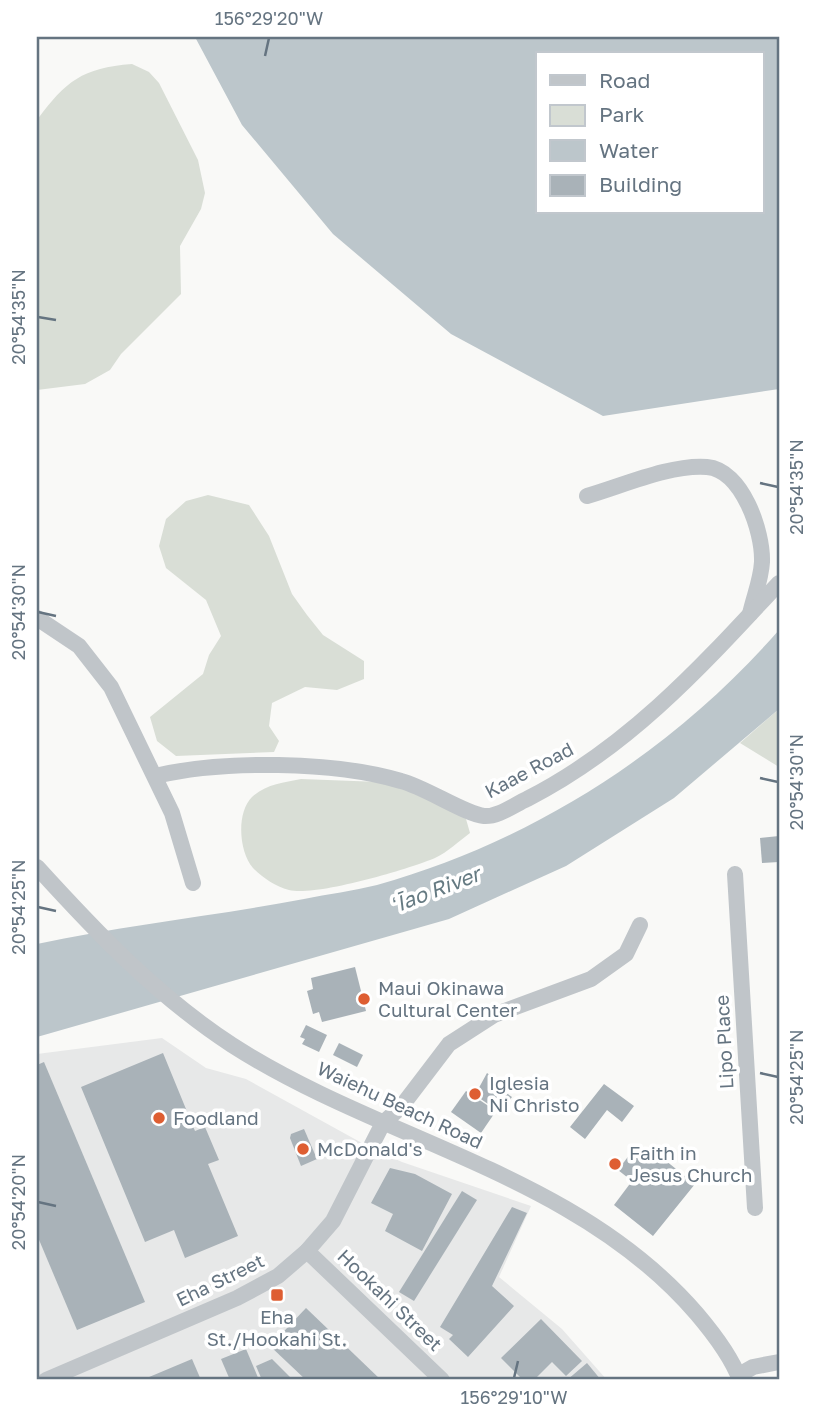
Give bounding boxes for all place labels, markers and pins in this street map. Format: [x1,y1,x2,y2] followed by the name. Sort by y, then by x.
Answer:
[378,976,518,1021] place label: Maui Okinawa Cultural Center
[356,991,372,1007] marker: Maui Okinawa Cultural Center
[489,1071,579,1116] place label: Iglesia Ni Christo
[467,1086,483,1102] marker: Iglesia Ni Christo
[173,1106,259,1129] place label: Foodland
[151,1110,167,1126] marker: Foodland
[317,1137,423,1160] place label: McDonald's
[295,1141,311,1157] marker: McDonald's
[629,1141,752,1186] place label: Faith in Jesus Church
[607,1156,623,1172] marker: Faith in Jesus Church
[269,1287,285,1303] marker: Eha St./Hookahi St.
[207,1305,347,1350] place label: Eha St./Hookahi St.

